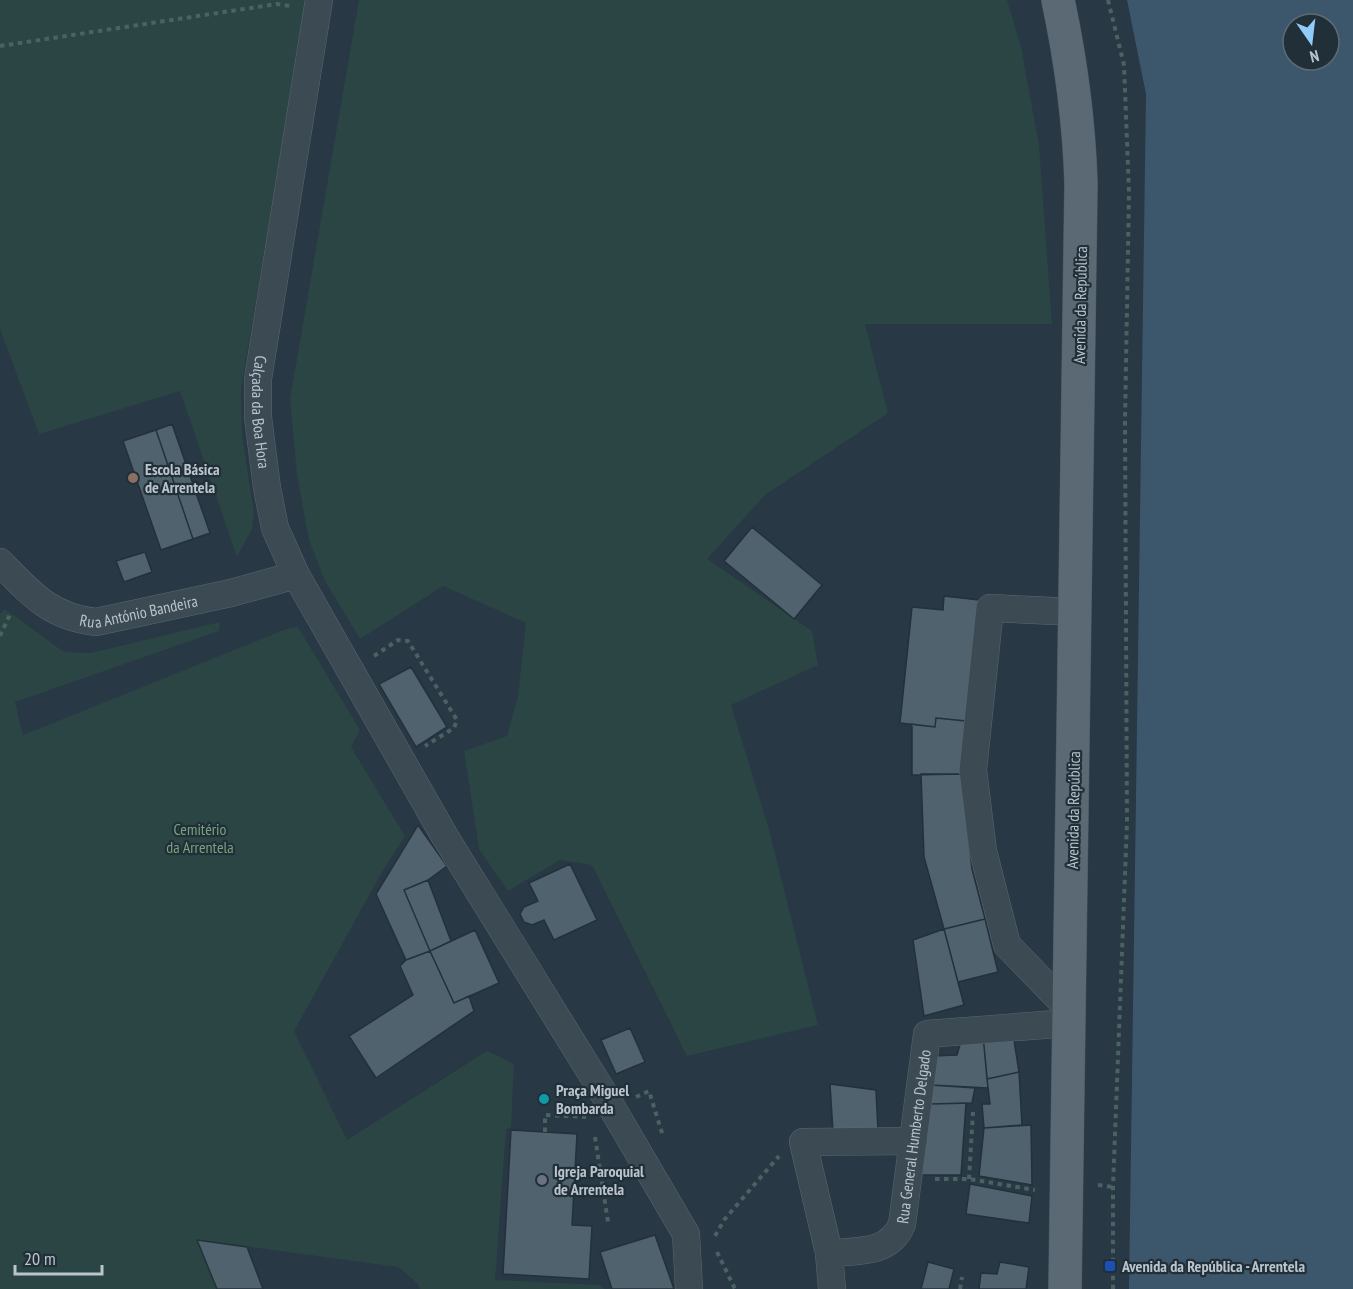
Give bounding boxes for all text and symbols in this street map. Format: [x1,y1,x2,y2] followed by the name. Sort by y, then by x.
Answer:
[1281,12,1341,72] north arrow
[1308,46,1321,67] text: N
[1069,246,1091,364] street label: Avenida da República
[248,354,274,470] street label: Calçada da Boa Hora
[145,459,220,497] place label: Escola Básica de Arrentela
[126,471,140,485] marker: Escola Básica de Arrentela
[78,590,199,632] street label: Rua António Bandeira
[1062,751,1084,869] street label: Avenida da República
[166,819,234,857] park label: Cemitério da Arrentela
[892,1048,935,1225] street label: Rua General Humberto Delgado
[556,1080,629,1118] place label: Praça Miguel Bombarda
[537,1092,551,1106] marker: Praça Miguel Bombarda
[554,1161,644,1199] place label: Igreja Paroquial de Arrentela
[535,1173,549,1187] marker: Igreja Paroquial de Arrentela
[15,1238,102,1276] scale bar
[24,1247,56,1270] text: 20 m
[1121,1256,1305,1276] place label: Avenida da República - Arrentela
[1103,1259,1117,1273] marker: Avenida da República - Arrentela

